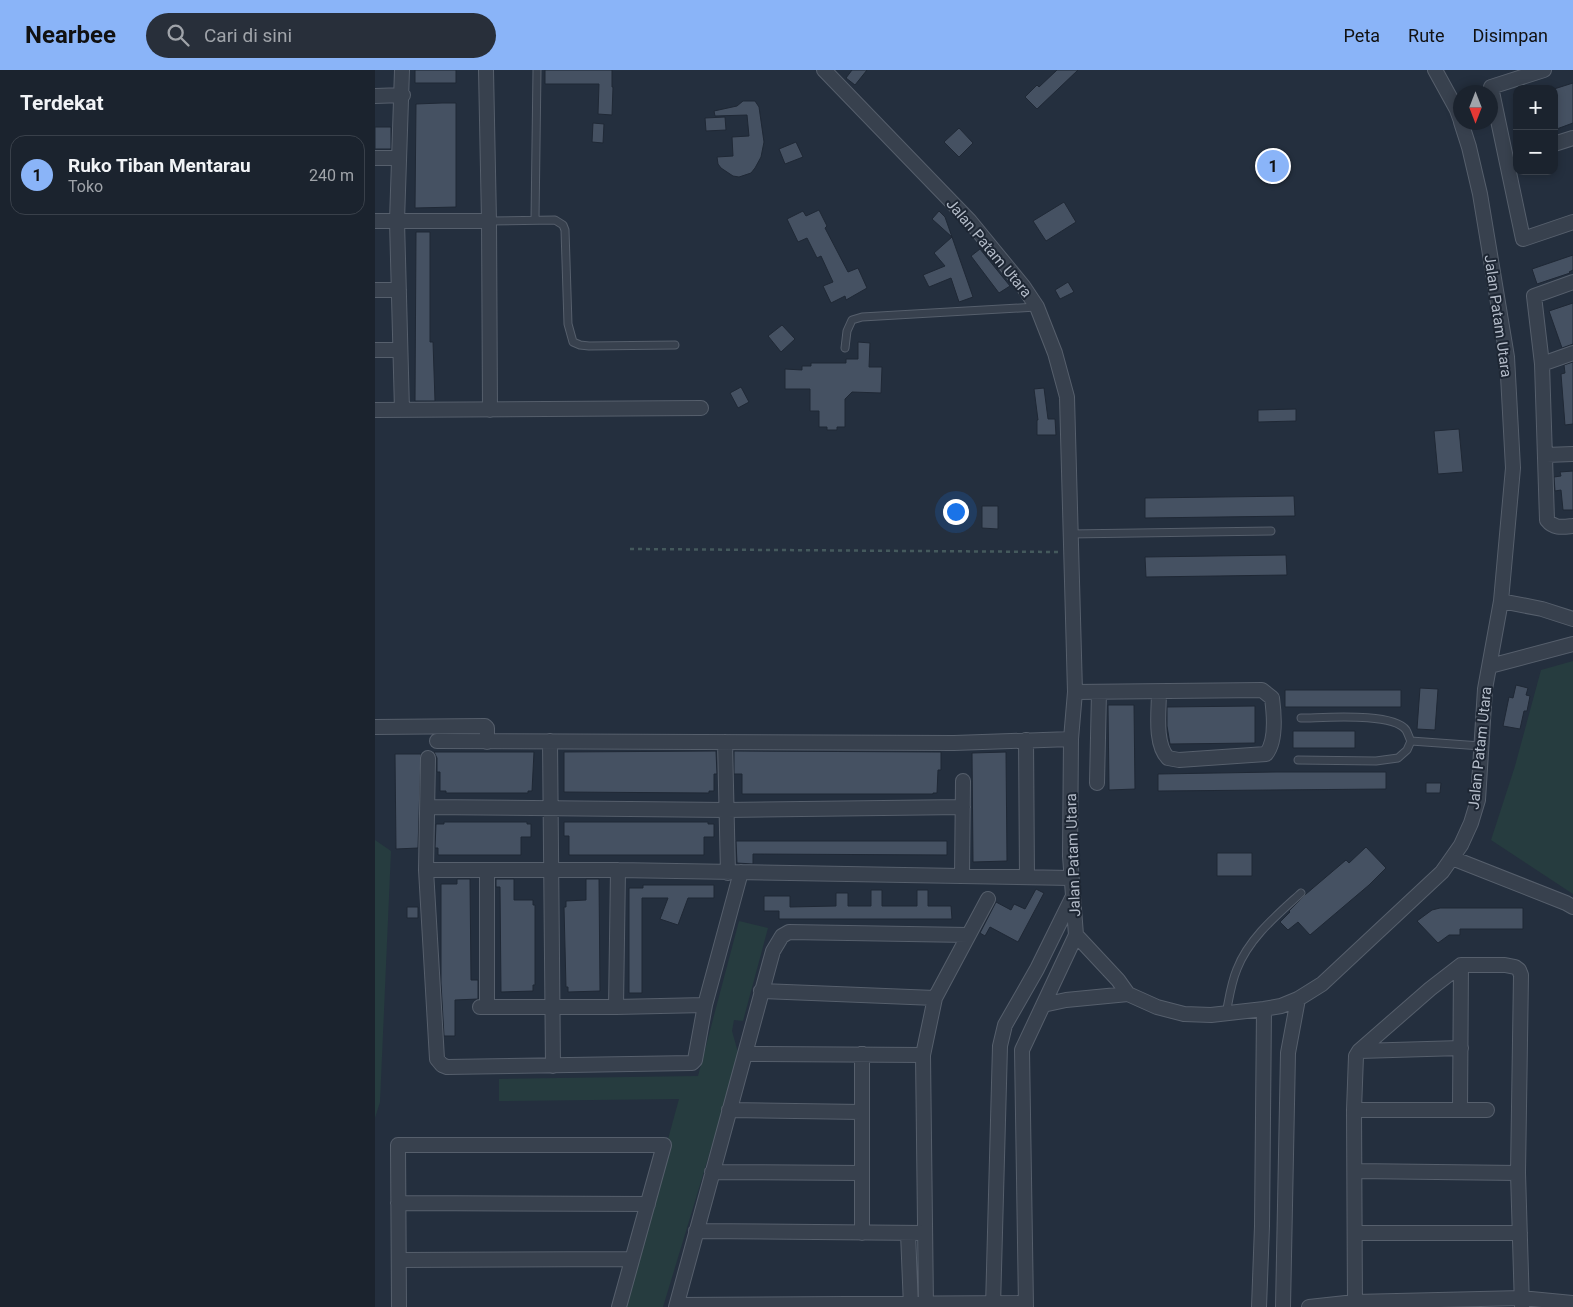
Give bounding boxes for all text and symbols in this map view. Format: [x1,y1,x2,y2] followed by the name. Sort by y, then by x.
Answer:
[146,13,496,58] search box
[25,21,116,49] text: Nearbee
[164,21,192,49] icon: search
[204,24,292,47] text: Cari di sini
[1344,25,1380,46] text: Peta
[1408,25,1445,46] text: Rute
[1473,25,1548,46] text: Disimpan
[1453,85,1498,130] north arrow
[1513,85,1558,175] map controls
[1513,85,1558,130] button: +
[20,91,104,115] text: Terdekat
[1513,130,1558,175] button: −
[1257,147,1289,185] pin: 1
[68,154,251,177] text: Ruko Tiban Mentarau
[32,166,42,185] text: 1
[309,166,354,185] text: 240 m
[68,177,103,196] text: Toko
[942,195,1036,301] street label: Jalan Patam Utara
[1480,254,1516,378] street label: Jalan Patam Utara
[943,499,969,525] your location
[1465,686,1495,810] street label: Jalan Patam Utara
[1062,793,1084,917] street label: Jalan Patam Utara

